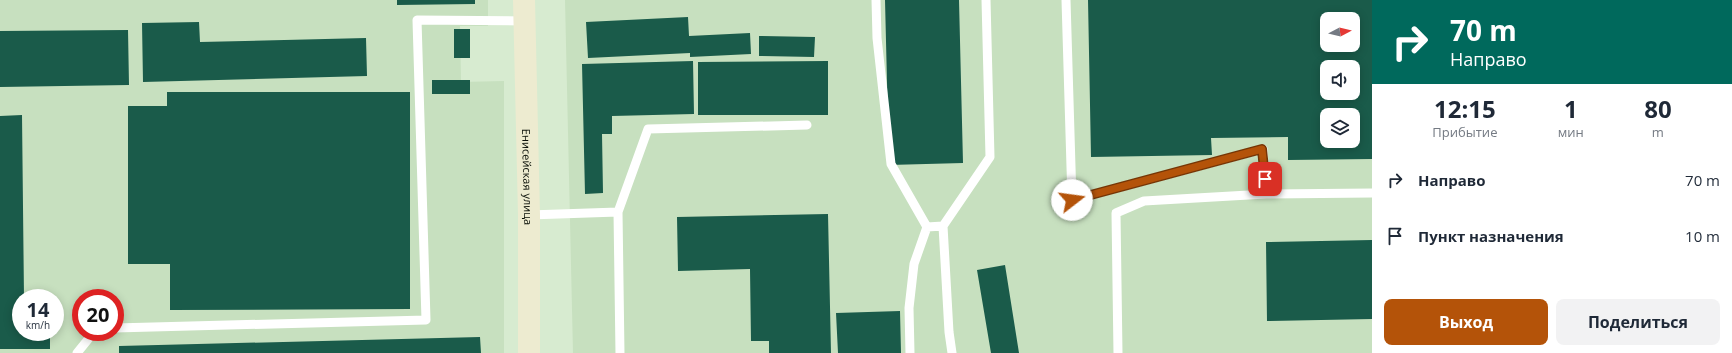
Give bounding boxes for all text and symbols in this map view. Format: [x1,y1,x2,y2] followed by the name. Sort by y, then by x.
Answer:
[1450,11,1517,49] text: 70 m
[1320,12,1360,52] north arrow
[1320,12,1360,148] map controls
[1384,16,1436,68] icon: right
[1450,47,1527,71] text: Направо
[1320,60,1360,100] button: sound
[1434,92,1496,125] text: 12:15
[1564,92,1578,125] text: 1
[1644,92,1672,125] text: 80
[1320,108,1360,148] button: layers
[1432,123,1497,141] text: Прибытие
[1558,123,1584,141] text: мин
[1652,123,1664,141] text: m
[519,129,537,225] street label: Енисейская улица
[1248,162,1282,196] pin
[1254,168,1276,190] icon: arrive
[1384,169,1406,191] icon: right
[1418,170,1486,190] text: Направо
[1685,170,1720,190] text: 70 m
[1051,179,1093,221] position arrow
[1384,225,1406,247] icon: arrive
[1418,226,1564,246] text: Пункт назначения
[1685,226,1720,246] text: 10 m
[72,289,124,341] speed limit sign: 20
[27,296,49,323] text: 14
[1384,299,1548,345] button: Выход
[1556,299,1720,345] button: Поделиться
[26,318,50,332] text: km/h

